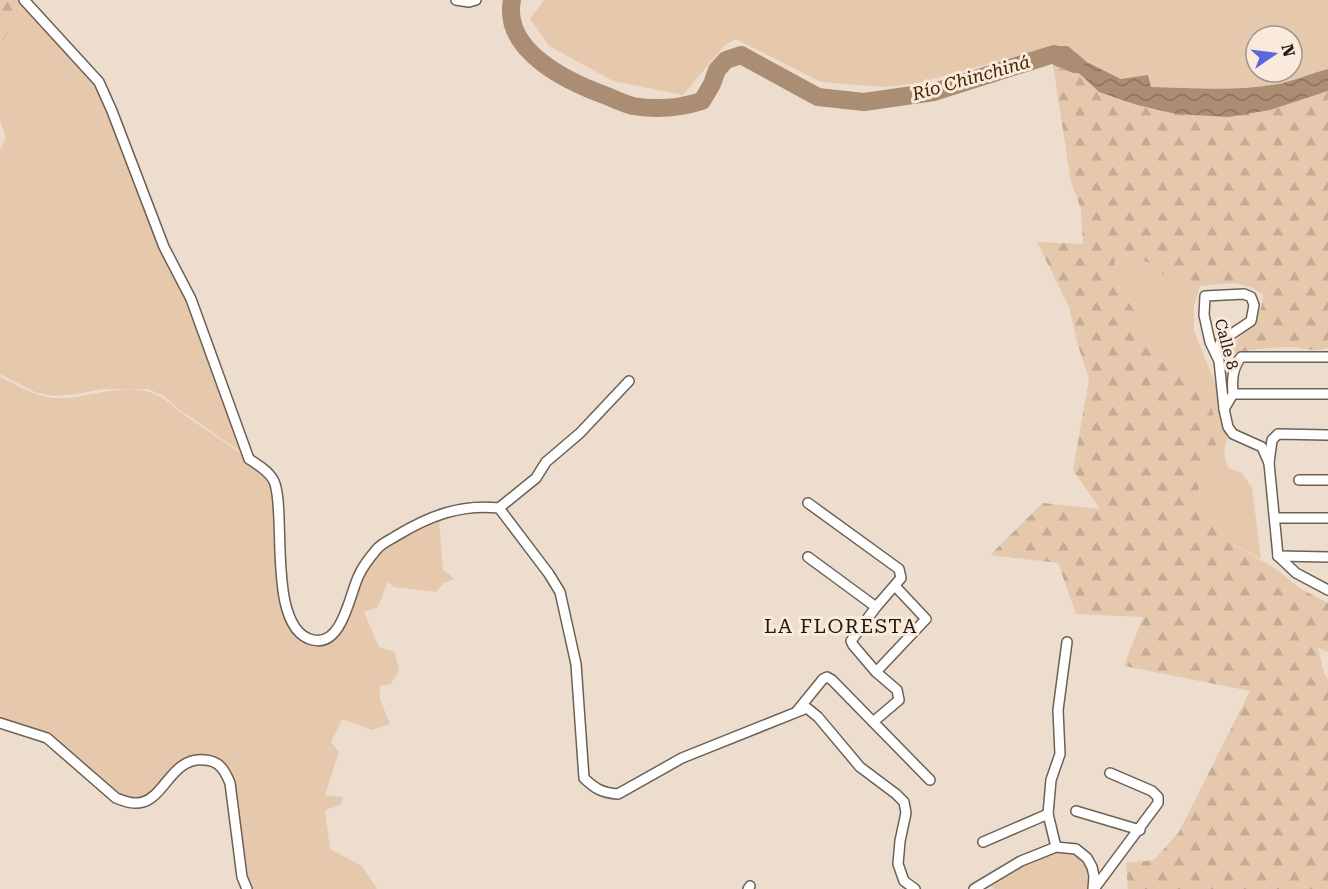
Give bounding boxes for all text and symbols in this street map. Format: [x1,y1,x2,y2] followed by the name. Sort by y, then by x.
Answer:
[1244,24,1304,84] north arrow
[1277,42,1299,59] text: N
[909,51,1032,105] water label: Río Chinchiná
[1211,317,1242,372] street label: Calle 8
[764,614,918,638] district label: LA FLORESTA

